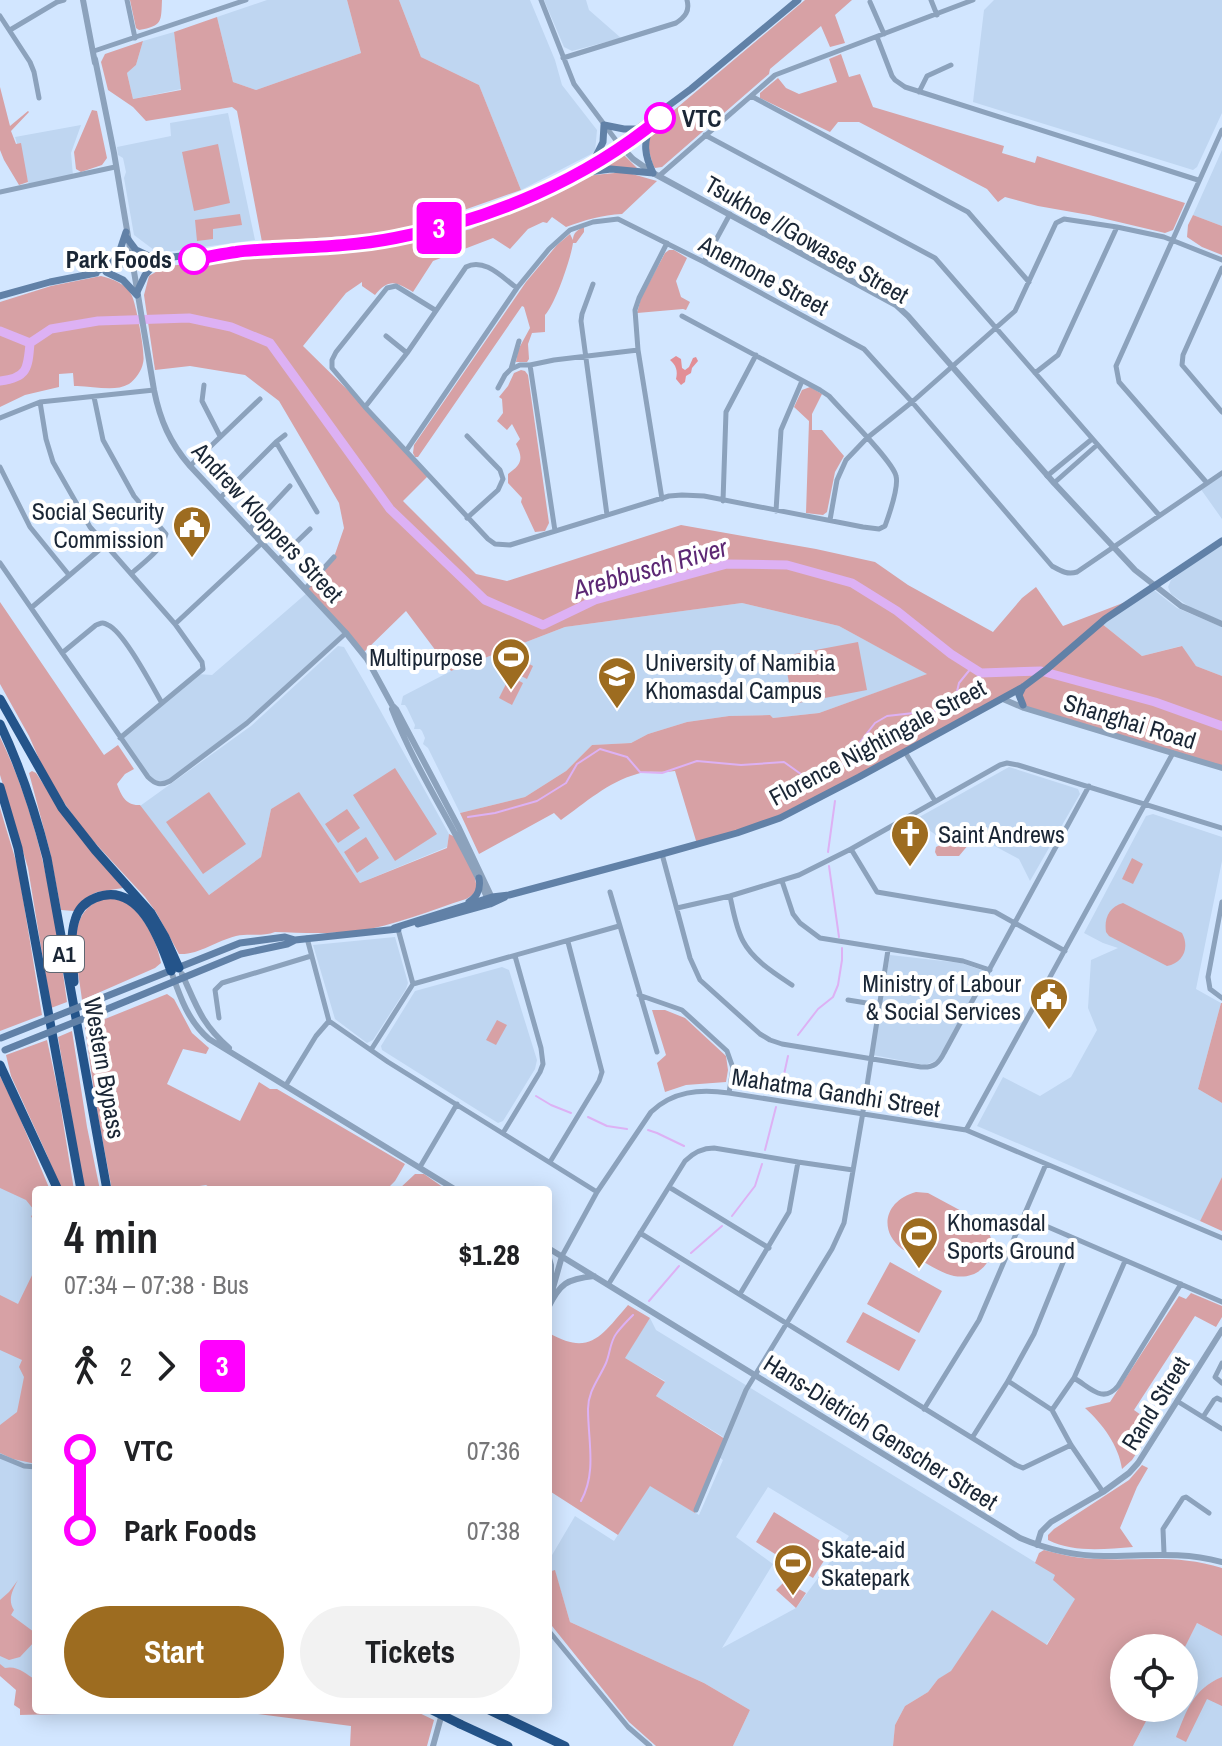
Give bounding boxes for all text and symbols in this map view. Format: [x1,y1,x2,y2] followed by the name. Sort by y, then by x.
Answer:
[682,102,721,134] place label: VTC
[645,103,675,133] marker: VTC
[699,168,915,311] street label: Tsukhoe //Gowases Street
[413,202,465,254] line badge: 3
[433,209,445,247] text: 3
[693,227,835,323] street label: Anemone Street
[66,243,172,275] place label: Park Foods
[179,244,209,274] marker: Park Foods
[185,434,351,609] street label: Andrew Kloppers Street
[32,495,164,555] place label: Social Security Commission
[171,504,213,559] public building icon: Social Security Commission
[568,529,732,607] water label: Arebbusch River
[490,636,532,691] sports icon: Multipurpose
[369,641,483,673] place label: Multipurpose
[645,646,835,706] place label: University of Namibia Khomasdal Campus
[596,655,638,710] school or university icon: University of Namibia Khomasdal Campus
[763,671,991,813] street label: Florence Nightingale Street
[1060,686,1200,756] street label: Shanghai Road
[889,813,931,868] church icon: Saint Andrews
[938,818,1065,850] place label: Saint Andrews
[44,936,84,972] road number: A1
[862,967,1021,1027] place label: Ministry of Labour & Social Services
[1028,976,1070,1031] public building icon: Ministry of Labour & Social Services
[77,995,133,1141] street label: Western Bypass
[730,1060,943,1124] street label: Mahatma Gandhi Street
[947,1206,1075,1266] place label: Khomasdal Sports Ground
[64,1207,158,1267] text: 4 min
[898,1215,940,1270] sports icon: Khomasdal Sports Ground
[458,1234,520,1274] text: $1.28
[64,1267,249,1302] text: 07:34 – 07:38 · Bus
[64,1344,108,1388] icon: walk
[144,1344,188,1388] icon: forward
[216,1347,229,1385] text: 3
[758,1347,1004,1517] street label: Hans-Dietrich Genscher Street
[120,1349,132,1384] text: 2
[1114,1350,1197,1456] street label: Rand Street
[124,1430,173,1470] text: VTC
[467,1433,520,1468] text: 07:36
[124,1510,257,1550] text: Park Foods
[467,1513,520,1548] text: 07:38
[821,1533,910,1593] place label: Skate-aid Skatepark
[772,1542,814,1597] sports icon: Skate-aid Skatepark
[64,1606,284,1698] button: Start
[300,1606,520,1698] button: Tickets
[1110,1634,1198,1722] map controls
[1110,1634,1198,1722] button: locate

